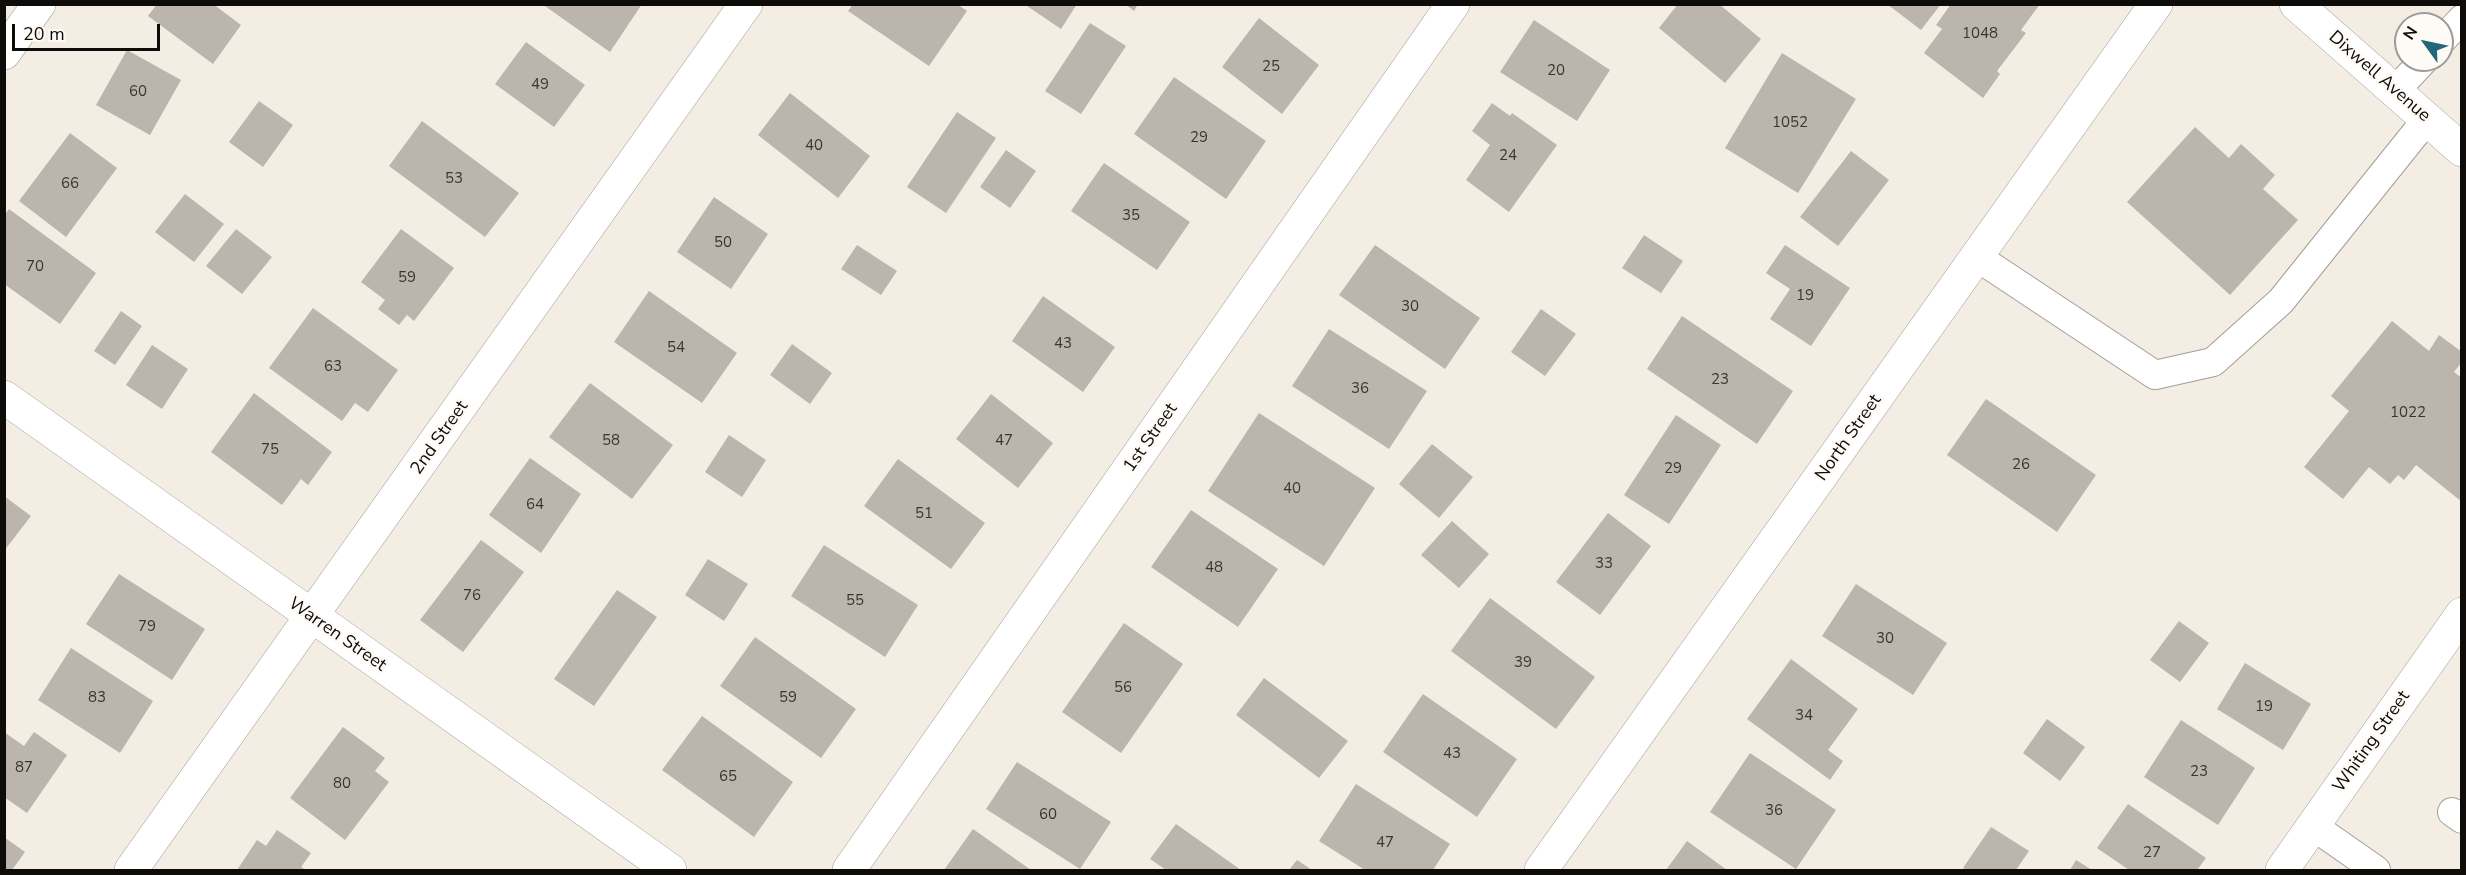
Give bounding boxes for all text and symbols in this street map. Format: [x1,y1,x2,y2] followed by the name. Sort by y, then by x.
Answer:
[15,12,164,50] scale bar
[2394,12,2454,72] north arrow
[23,22,65,46] text: 20 m
[2398,22,2423,44] text: N
[1962,25,1998,43] house number: 1048
[2324,27,2434,127] street label: Dixwell Avenue
[1262,58,1280,76] house number: 25
[1547,62,1565,80] house number: 20
[531,76,549,94] house number: 49
[129,83,147,101] house number: 60
[1772,114,1808,132] house number: 1052
[1190,129,1208,147] house number: 29
[805,137,823,155] house number: 40
[1499,147,1517,165] house number: 24
[445,170,463,188] house number: 53
[61,175,79,193] house number: 66
[1122,207,1140,225] house number: 35
[714,234,732,252] house number: 50
[26,258,44,276] house number: 70
[398,269,416,287] house number: 59
[1796,287,1814,305] house number: 19
[1401,298,1419,316] house number: 30
[1054,335,1072,353] house number: 43
[667,339,685,357] house number: 54
[324,358,342,376] house number: 63
[1711,371,1729,389] house number: 23
[1351,380,1369,398] house number: 36
[1811,391,1887,485] street label: North Street
[407,397,473,479] street label: 2nd Street
[1119,399,1183,477] street label: 1st Street
[2390,404,2426,422] house number: 1022
[602,432,620,450] house number: 58
[995,432,1013,450] house number: 47
[261,441,279,459] house number: 75
[2012,456,2030,474] house number: 26
[1664,460,1682,478] house number: 29
[1283,480,1301,498] house number: 40
[526,496,544,514] house number: 64
[915,505,933,523] house number: 51
[1595,555,1613,573] house number: 33
[1205,559,1223,577] house number: 48
[463,587,481,605] house number: 76
[846,592,864,610] house number: 55
[284,593,390,677] street label: Warren Street
[138,618,156,636] house number: 79
[1876,630,1894,648] house number: 30
[1514,654,1532,672] house number: 39
[1114,679,1132,697] house number: 56
[2329,687,2415,797] street label: Whiting Street
[88,689,106,707] house number: 83
[779,689,797,707] house number: 59
[2255,698,2273,716] house number: 19
[1795,707,1813,725] house number: 34
[1443,745,1461,763] house number: 43
[15,759,33,777] house number: 87
[2190,763,2208,781] house number: 23
[719,768,737,786] house number: 65
[333,775,351,793] house number: 80
[1765,802,1783,820] house number: 36
[1039,806,1057,824] house number: 60
[1376,834,1394,852] house number: 47
[2143,844,2161,862] house number: 27

